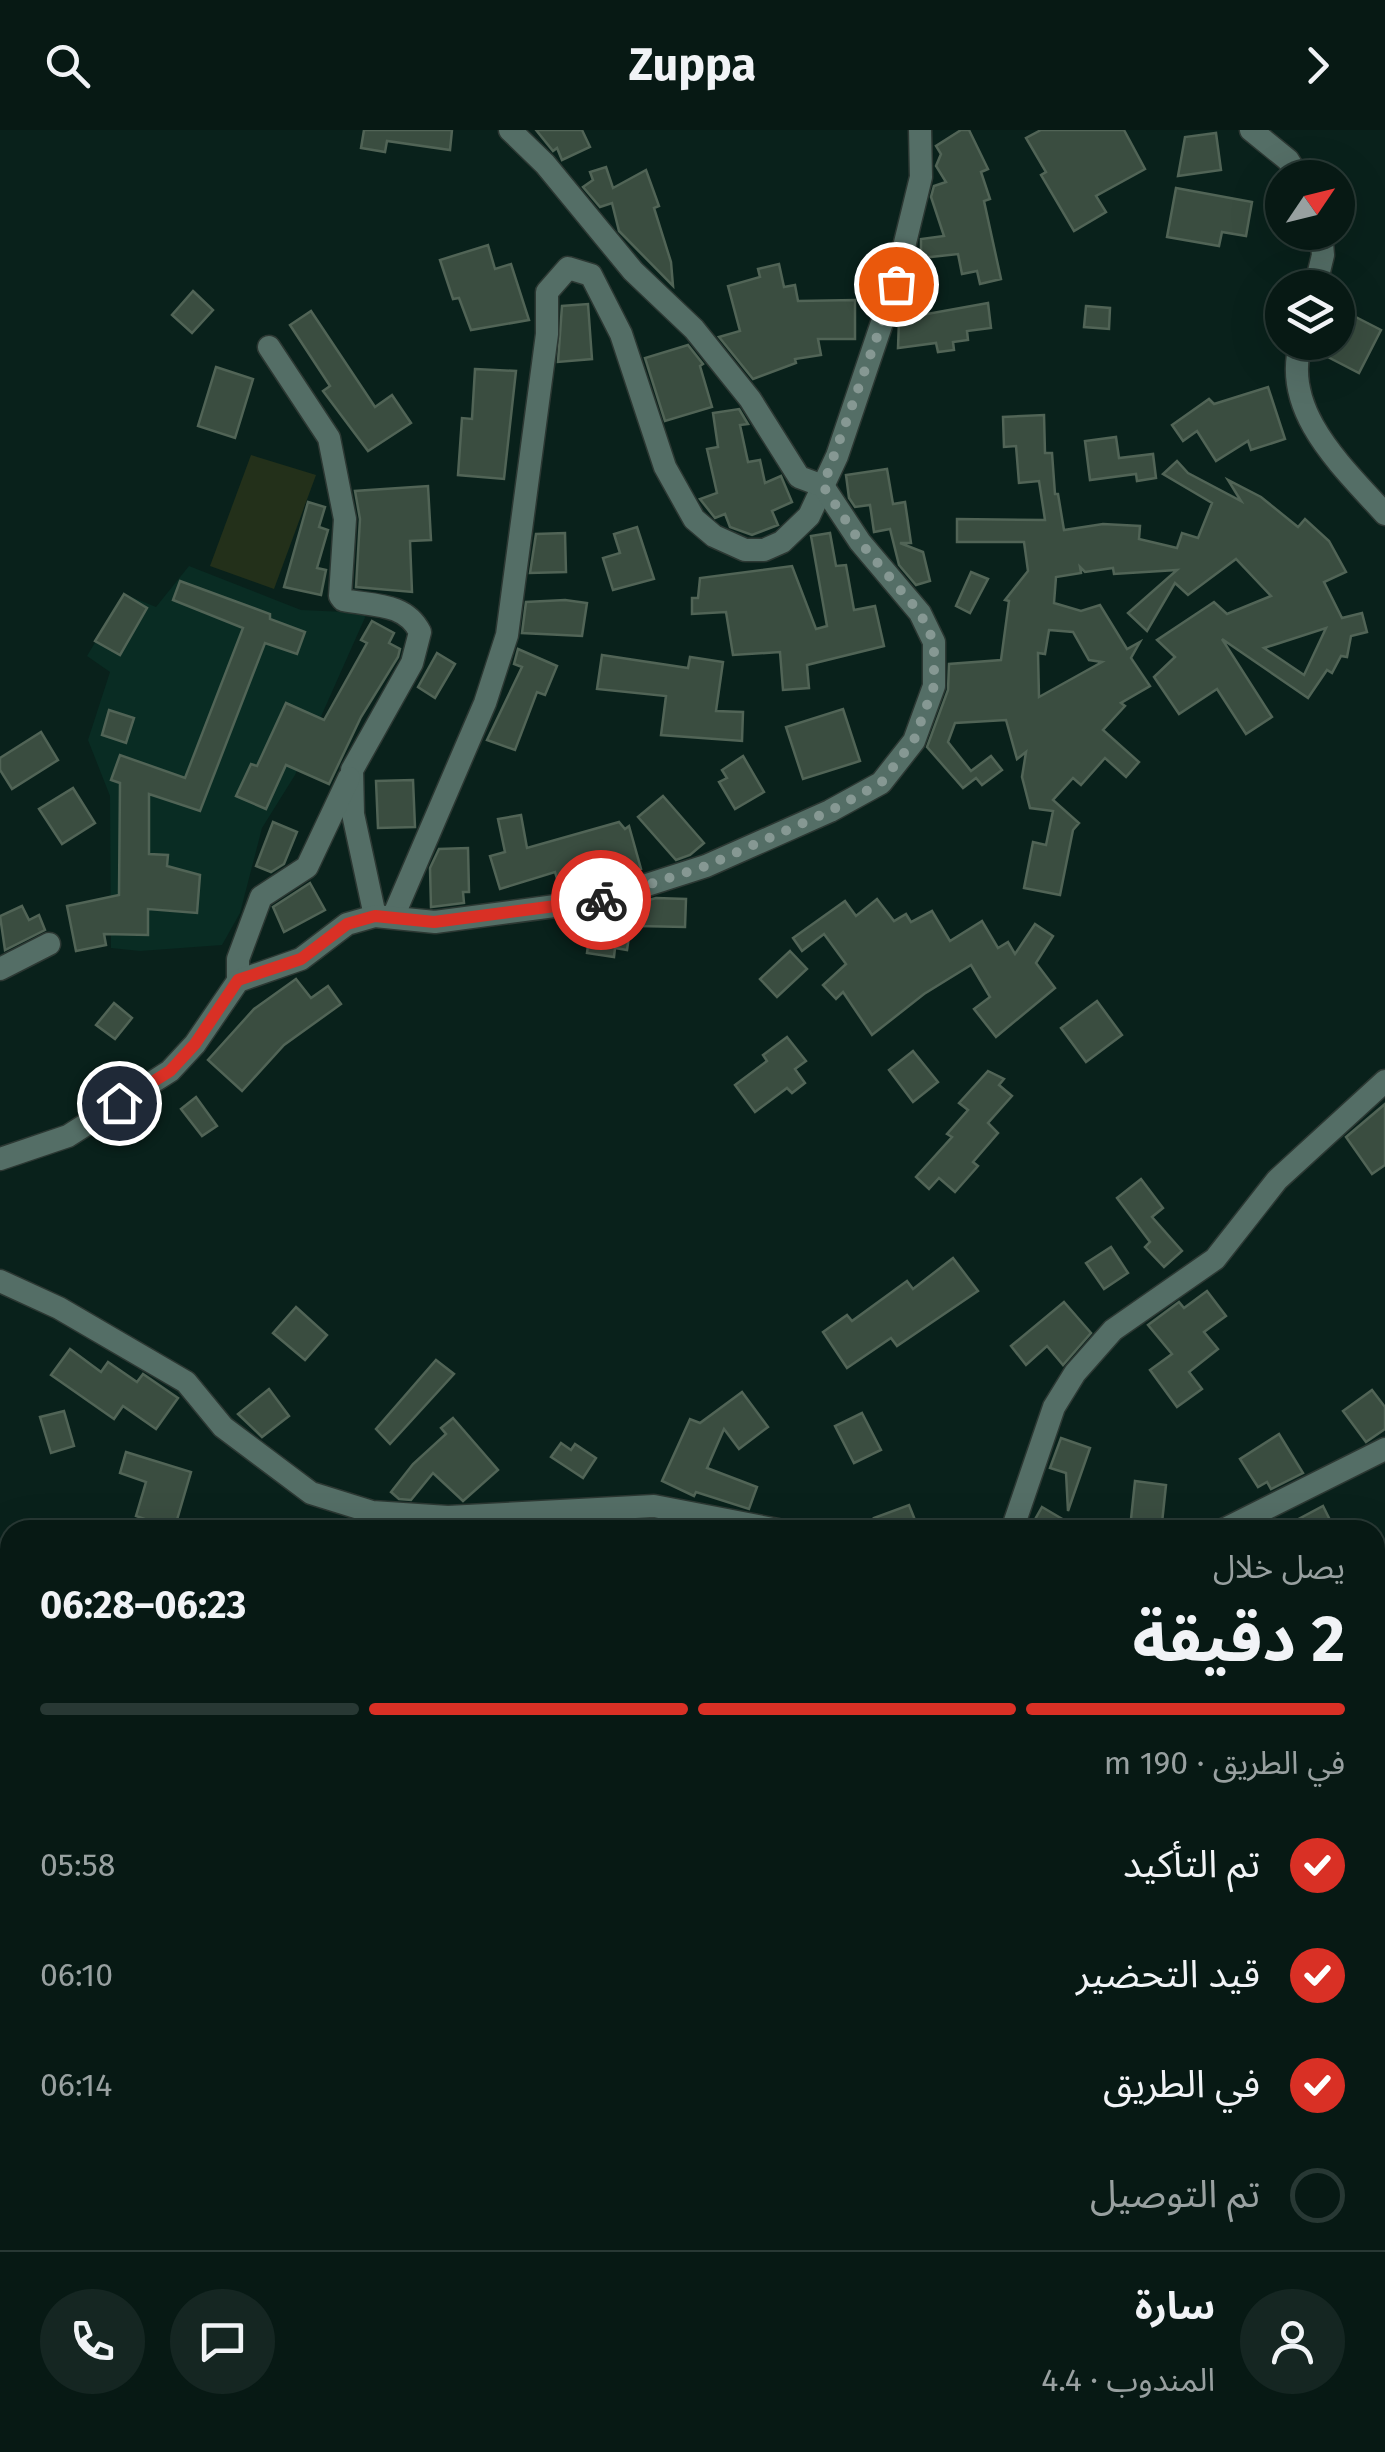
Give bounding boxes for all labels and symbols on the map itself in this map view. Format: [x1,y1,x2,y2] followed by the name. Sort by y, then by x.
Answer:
[1265,160,1355,250] north arrow
[854,242,939,327] pin
[551,850,651,950] courier
[77,1061,162,1146] pin

